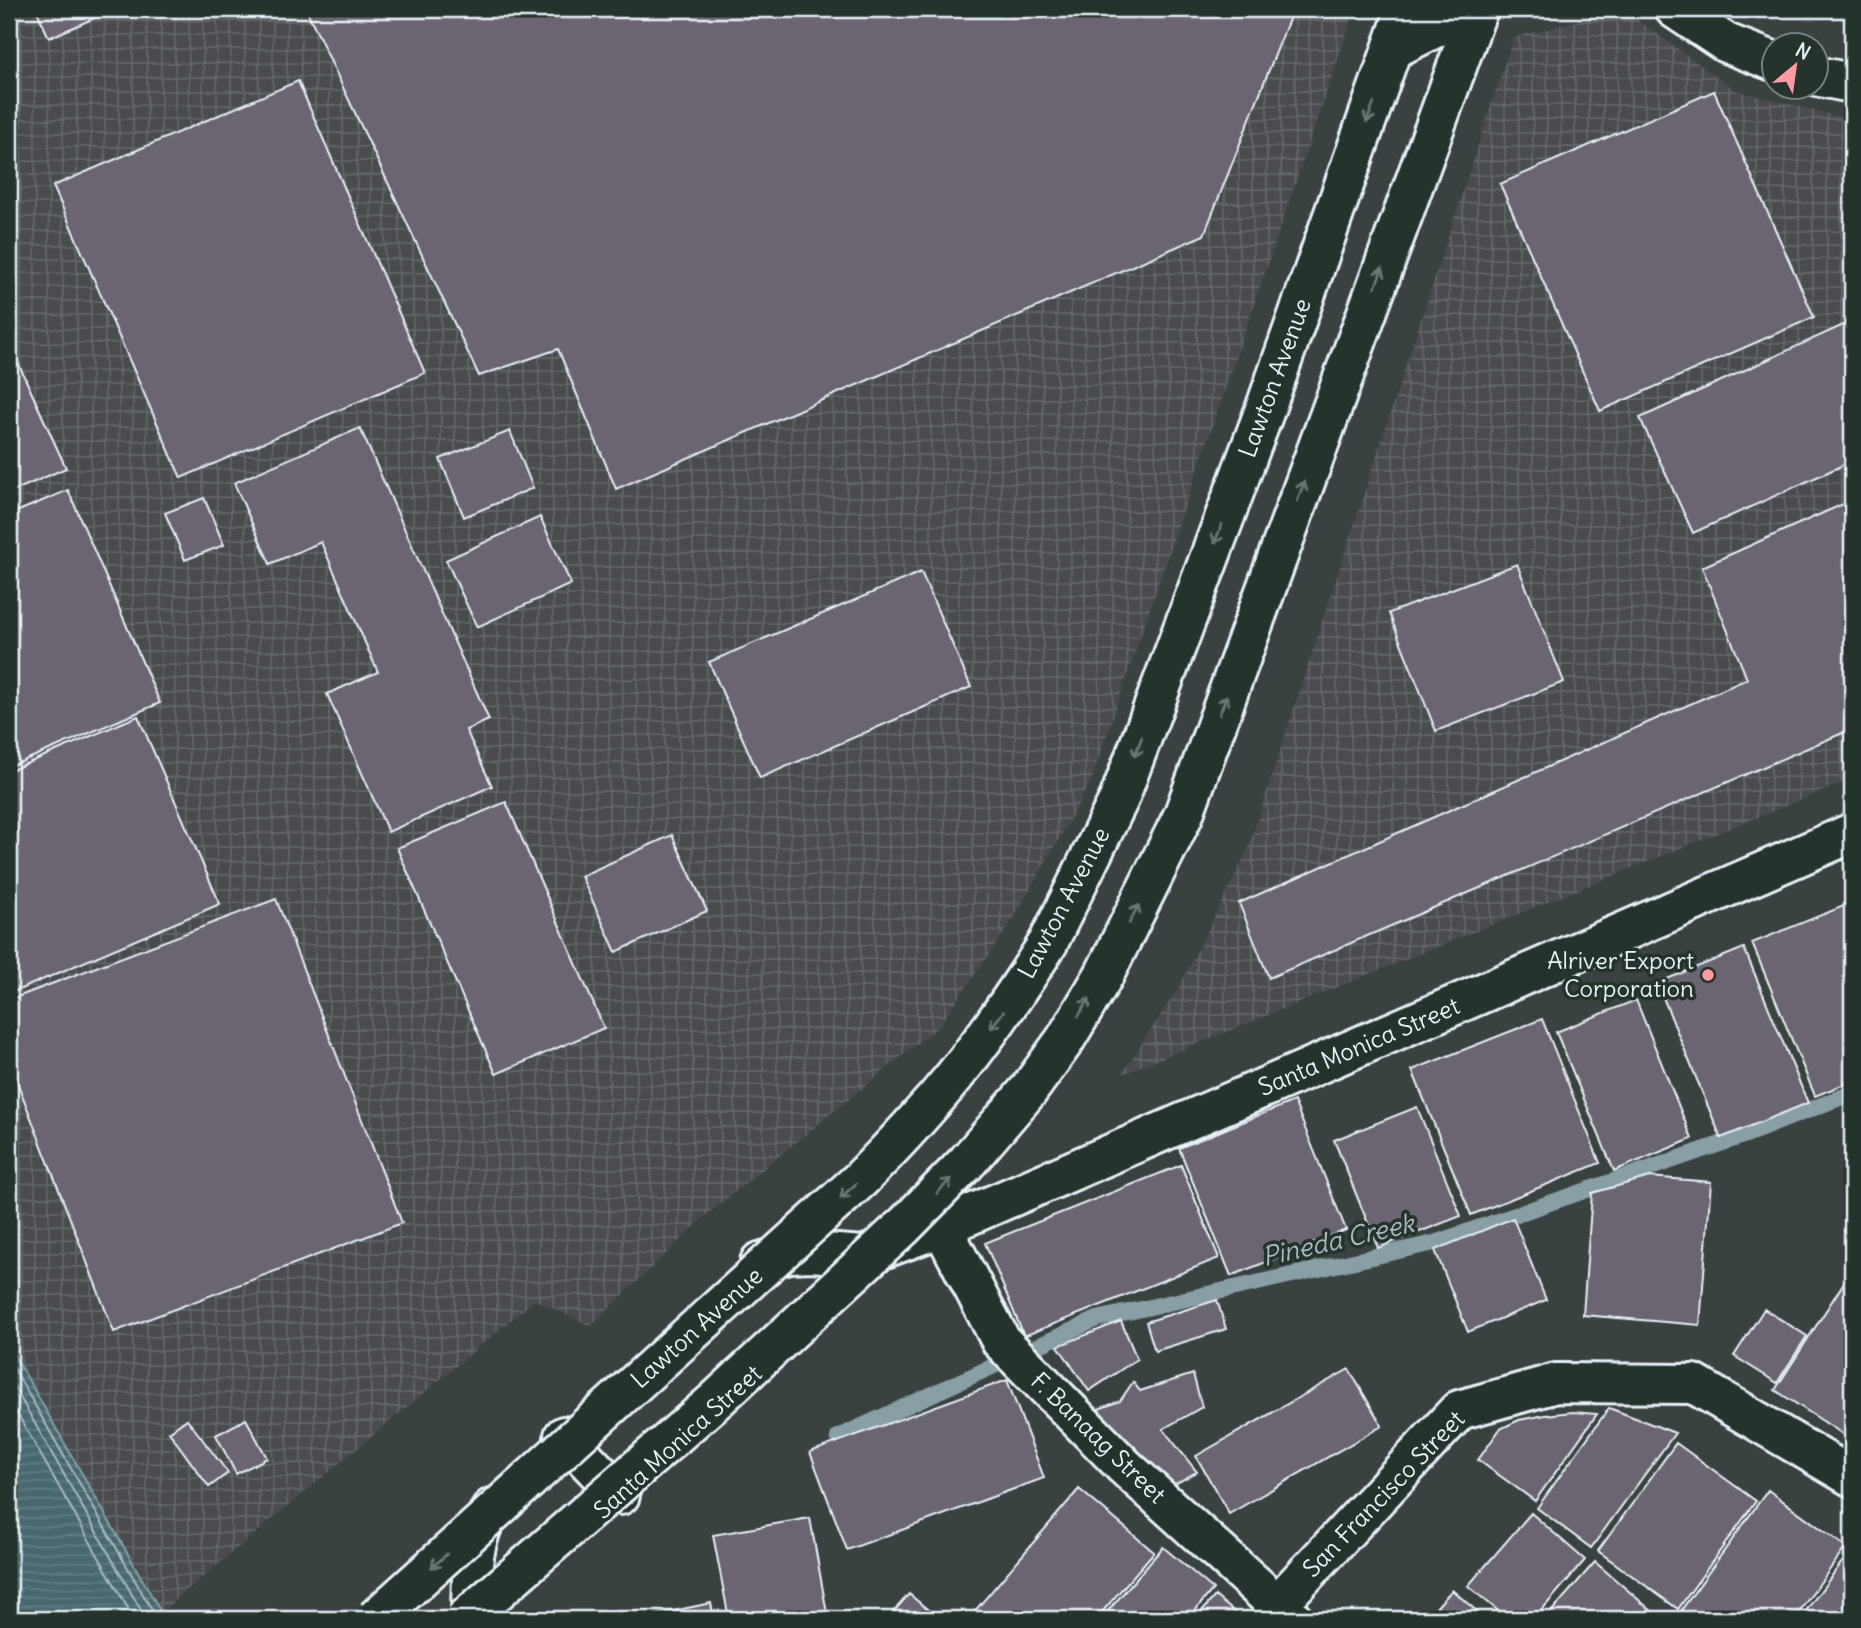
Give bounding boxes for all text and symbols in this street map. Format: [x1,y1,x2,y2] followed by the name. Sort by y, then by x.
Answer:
[1759,32,1829,102] north arrow
[1792,37,1815,65] text: N
[1363,101,1375,123] one-way arrow
[1374,267,1387,289] one-way arrow
[1231,294,1317,461] street label: Lawton Avenue
[1296,480,1308,502] one-way arrow
[1211,523,1223,545] one-way arrow
[1218,694,1230,716] one-way arrow
[1131,736,1144,758] one-way arrow
[1011,822,1116,983] street label: Lawton Avenue
[1127,904,1141,925] one-way arrow
[1547,945,1694,1003] place label: Alriver Export Corporation
[1700,967,1716,983] marker: Alriver Export Corporation
[1253,990,1464,1102] street label: Santa Monica Street
[1077,998,1091,1018] one-way arrow
[990,1010,1004,1029] one-way arrow
[935,1177,952,1194] one-way arrow
[840,1183,857,1200] one-way arrow
[1259,1206,1419,1273] water label: Pineda Creek
[624,1260,768,1394] street label: Lawton Avenue
[587,1358,768,1525] street label: Santa Monica Street
[1025,1365,1172,1509] street label: F. Banaag Street
[1296,1404,1471,1583] street label: San Francisco Street
[430,1553,448,1569] one-way arrow

